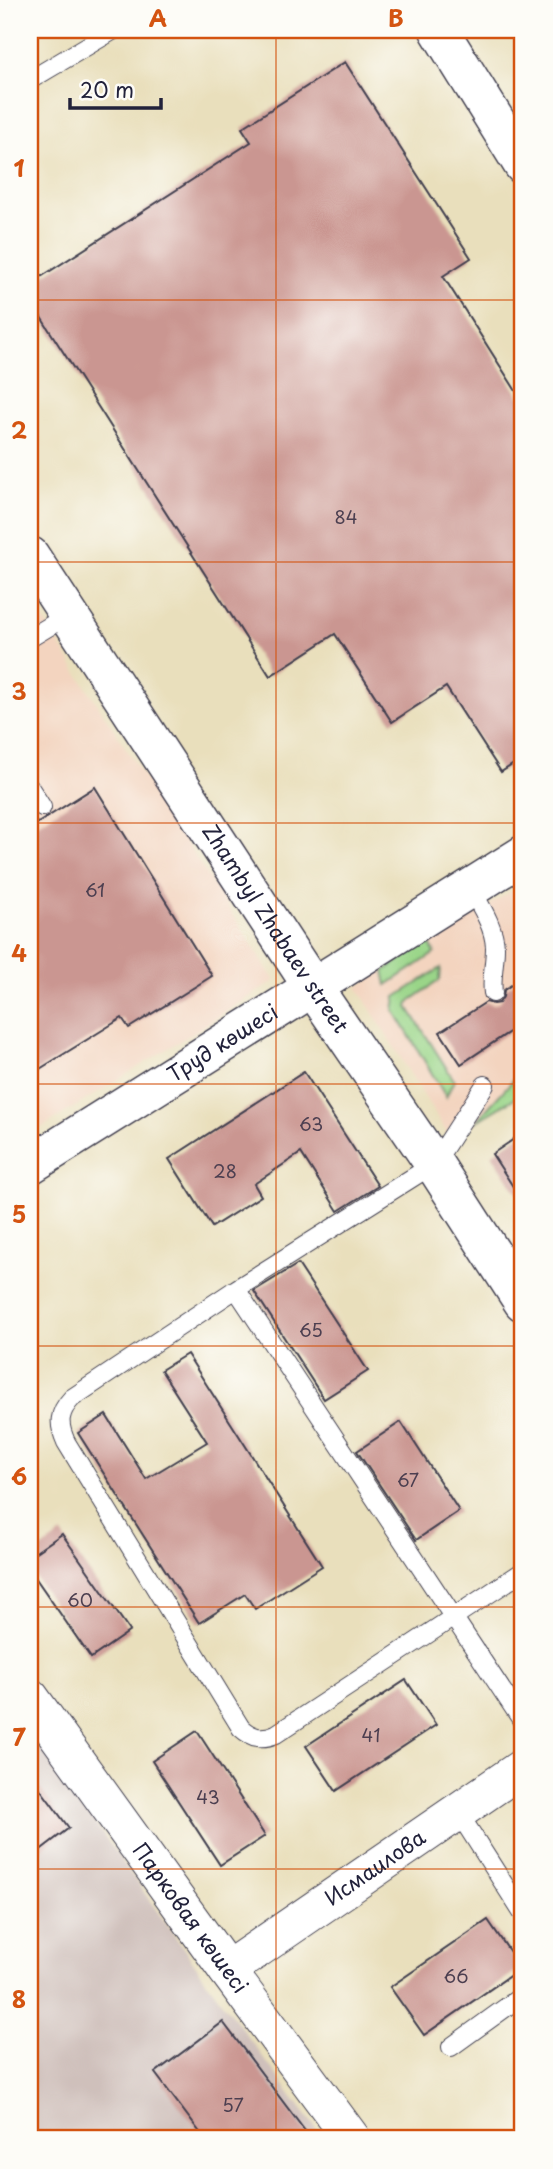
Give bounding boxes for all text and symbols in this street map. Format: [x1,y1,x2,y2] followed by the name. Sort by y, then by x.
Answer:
[149,0,167,35] text: A
[388,0,404,35] text: B
[70,66,161,110] scale bar
[80,73,134,105] text: 20 m
[14,150,25,185] text: 1
[11,412,27,447] text: 2
[334,503,358,530] house number: 84
[11,673,27,708] text: 3
[196,816,358,1039] street label: Zhambyl Zhabaev street
[85,876,105,903] house number: 61
[11,935,27,970] text: 4
[160,995,284,1089] street label: Труд көшесі
[299,1110,323,1137] house number: 63
[213,1157,237,1184] house number: 28
[12,1196,26,1231] text: 5
[299,1316,323,1343] house number: 65
[11,1458,27,1493] text: 6
[397,1466,419,1493] house number: 67
[67,1586,93,1613] house number: 60
[12,1719,26,1754] text: 7
[362,1721,380,1748] house number: 41
[196,1783,220,1810] house number: 43
[317,1821,431,1913] street label: Исмаилова
[126,1835,257,1999] street label: Парковая көшесі
[444,1962,468,1989] house number: 66
[12,1981,26,2016] text: 8
[222,2091,244,2118] house number: 57

